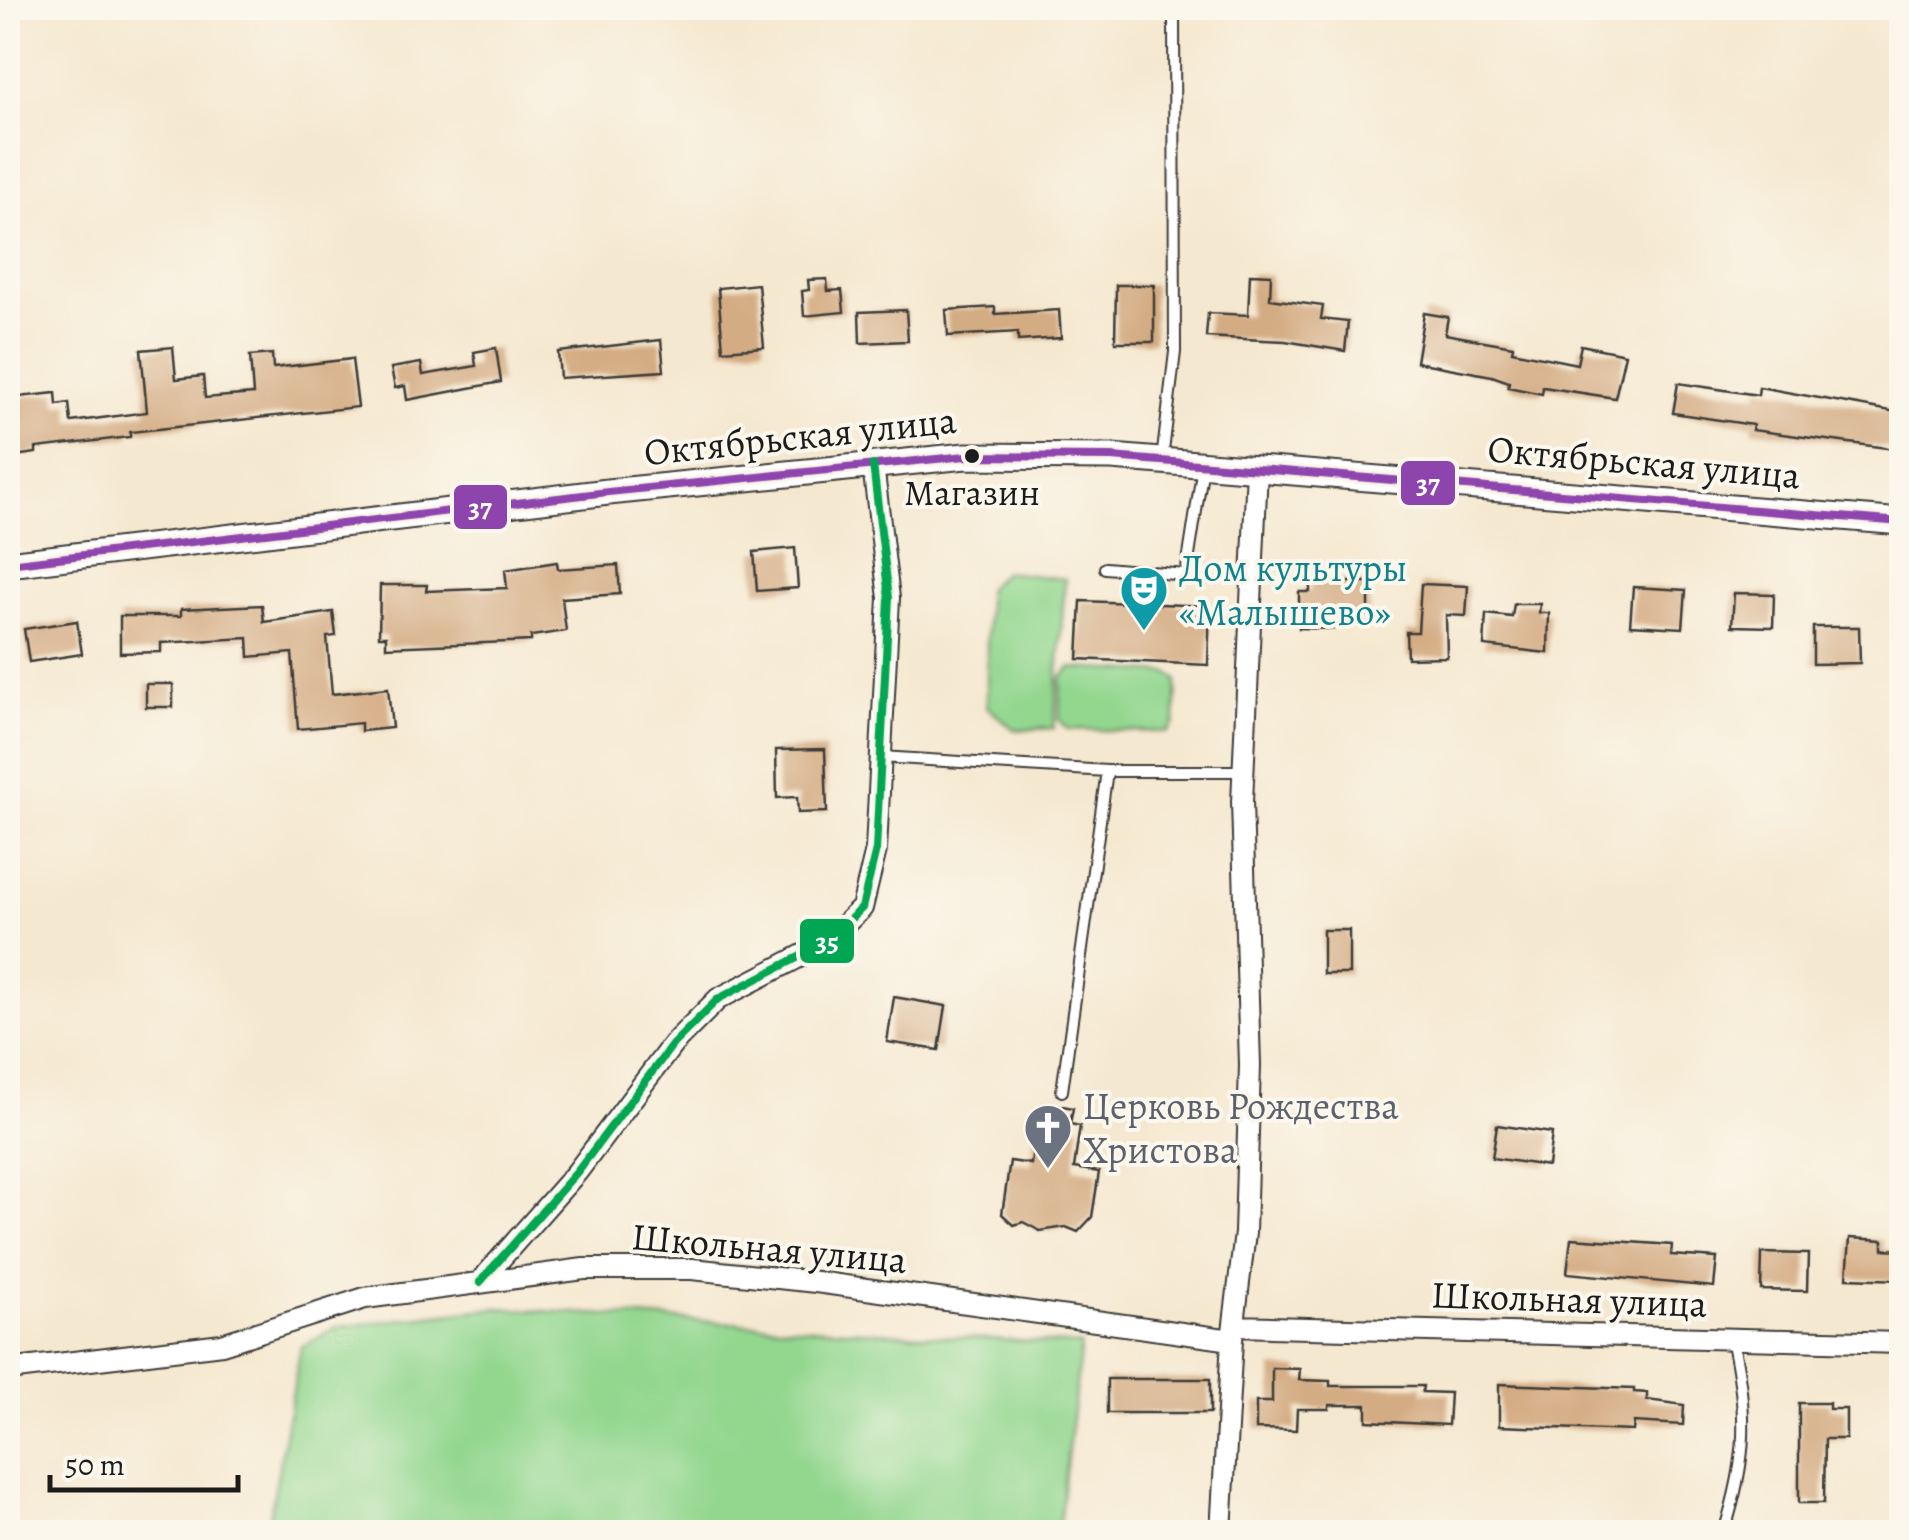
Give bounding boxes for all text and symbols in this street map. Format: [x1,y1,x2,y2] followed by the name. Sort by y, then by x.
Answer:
[641,394,959,478] street label: Октябрьская улица
[1486,422,1803,502] street label: Октябрьская улица
[962,446,982,466] marker: Магазин
[1399,459,1457,507] line badge: 37
[1416,465,1440,503] text: 37
[904,468,1040,517] place label: Магазин
[452,483,509,531] line badge: 37
[468,489,492,527] text: 37
[1179,542,1407,638] place label: Дом культуры «Малышево»
[1118,564,1170,632] theatre icon: Дом культуры «Малышево»
[798,917,856,965] line badge: 35
[815,923,839,961] text: 35
[1083,1080,1399,1176] place label: Церковь Рождества Христова
[1022,1102,1074,1170] church icon: Церковь Рождества Христова
[629,1210,909,1286] street label: Школьная улица
[1430,1268,1708,1330] street label: Школьная улица
[50,1430,238,1492] scale bar
[65,1445,125,1485] text: 50 m

